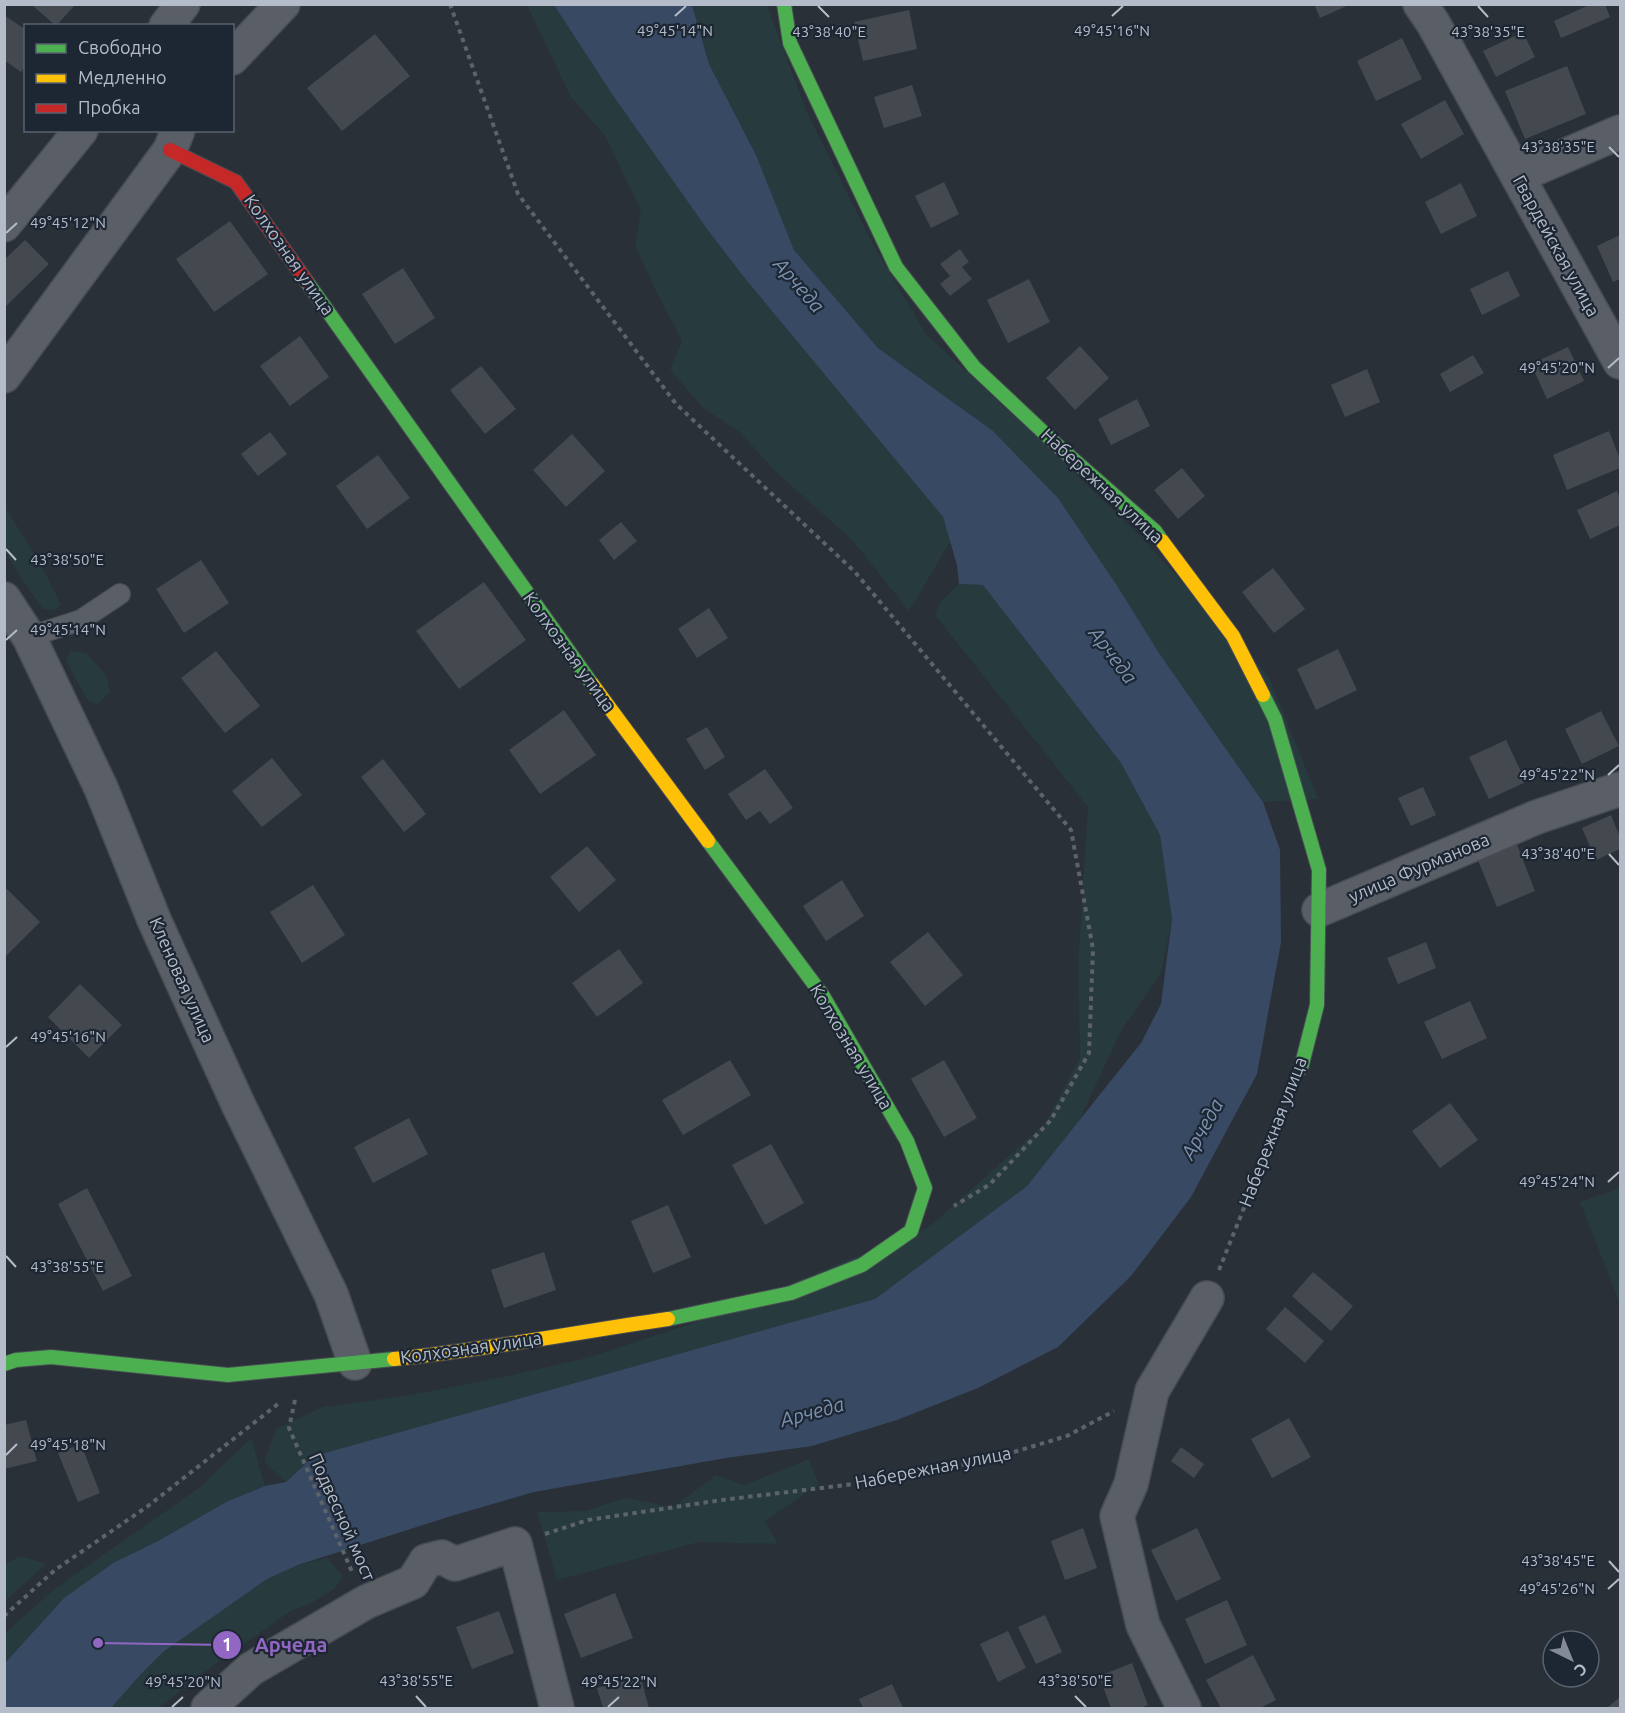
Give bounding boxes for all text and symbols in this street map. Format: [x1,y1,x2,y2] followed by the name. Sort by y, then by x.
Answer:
[637,22,713,39] text: 49°45'14"N
[1074,22,1150,39] text: 49°45'16"N
[792,23,866,40] text: 43°38'40"E
[1451,23,1525,40] text: 43°38'35"E
[24,24,234,132] legend
[78,37,162,57] text: Свободно
[78,67,167,87] text: Медленно
[78,97,141,117] text: Пробка
[1521,138,1595,155] text: 43°38'35"E
[1510,171,1604,320] street label: Гвардейская улица
[241,190,339,319] street label: Колхозная улица
[30,214,106,231] text: 49°45'12"N
[769,252,830,317] water label: Арчеда
[1519,359,1595,376] text: 49°45'20"N
[1038,424,1168,547] street label: Набережная улица
[30,551,104,568] text: 43°38'50"E
[520,588,620,715] street label: Колхозная улица
[30,621,106,638] text: 49°45'14"N
[1084,621,1142,688] water label: Арчеда
[1519,766,1595,783] text: 49°45'22"N
[1345,828,1492,906] street label: улица Фурманова
[1521,845,1595,862] text: 43°38'40"E
[146,914,220,1045] street label: Кленовая улица
[807,980,897,1113] street label: Колхозная улица
[30,1028,106,1045] text: 49°45'16"N
[1234,1054,1310,1209] street label: Набережная улица
[1175,1094,1228,1164] water label: Арчеда
[1519,1173,1595,1190] text: 49°45'24"N
[30,1258,104,1275] text: 43°38'55"E
[399,1327,543,1367] street label: Колхозная улица
[776,1392,847,1431] water label: Арчеда
[30,1436,106,1453] text: 49°45'18"N
[853,1442,1013,1492] street label: Набережная улица
[306,1450,380,1584] street label: Подвесной мост
[1521,1552,1595,1569] text: 43°38'45"E
[1519,1580,1595,1597] text: 49°45'26"N
[212,1626,339,1664] callout: Арчеда
[1541,1629,1601,1689] north arrow
[255,1633,327,1656] text: Арчеда
[222,1634,232,1654] text: 1
[1571,1660,1591,1680] text: С
[379,1672,453,1689] text: 43°38'55"E
[1038,1672,1112,1689] text: 43°38'50"E
[145,1673,221,1690] text: 49°45'20"N
[581,1673,657,1690] text: 49°45'22"N

